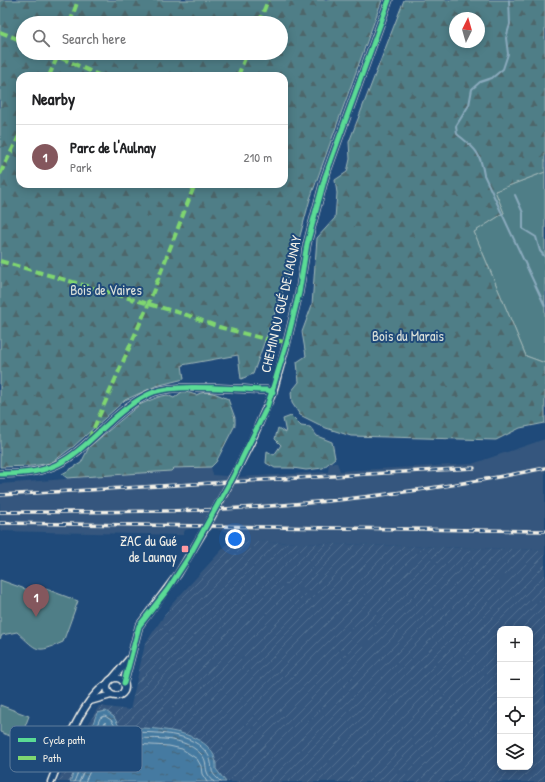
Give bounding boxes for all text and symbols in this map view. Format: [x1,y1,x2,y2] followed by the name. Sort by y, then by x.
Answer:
[449,12,485,48] north arrow
[16,16,288,60] search box
[30,27,52,49] icon: search
[62,28,126,49] text: Search here
[32,87,75,110] text: Nearby
[70,137,156,158] text: Parc de l'Aulnay
[43,148,47,166] text: 1
[244,148,272,166] text: 210 m
[70,158,92,176] text: Park
[255,233,306,374] street label: CHEMIN DU GUÉ DE LAUNAY
[70,280,142,299] park label: Bois de Vaires
[372,326,444,345] park label: Bois du Marais
[225,529,245,549] your location
[120,531,177,567] place label: ZAC du Gué de Launay
[180,544,190,554] marker: ZAC du Gué de Launay
[23,584,49,617] pin: 1
[497,626,533,770] map controls
[497,626,533,662] button: +
[497,662,533,698] button: −
[497,698,533,734] button: locate
[10,726,142,772] legend
[43,733,86,747] text: Cycle path
[497,734,533,770] button: layers
[43,751,61,765] text: Path

